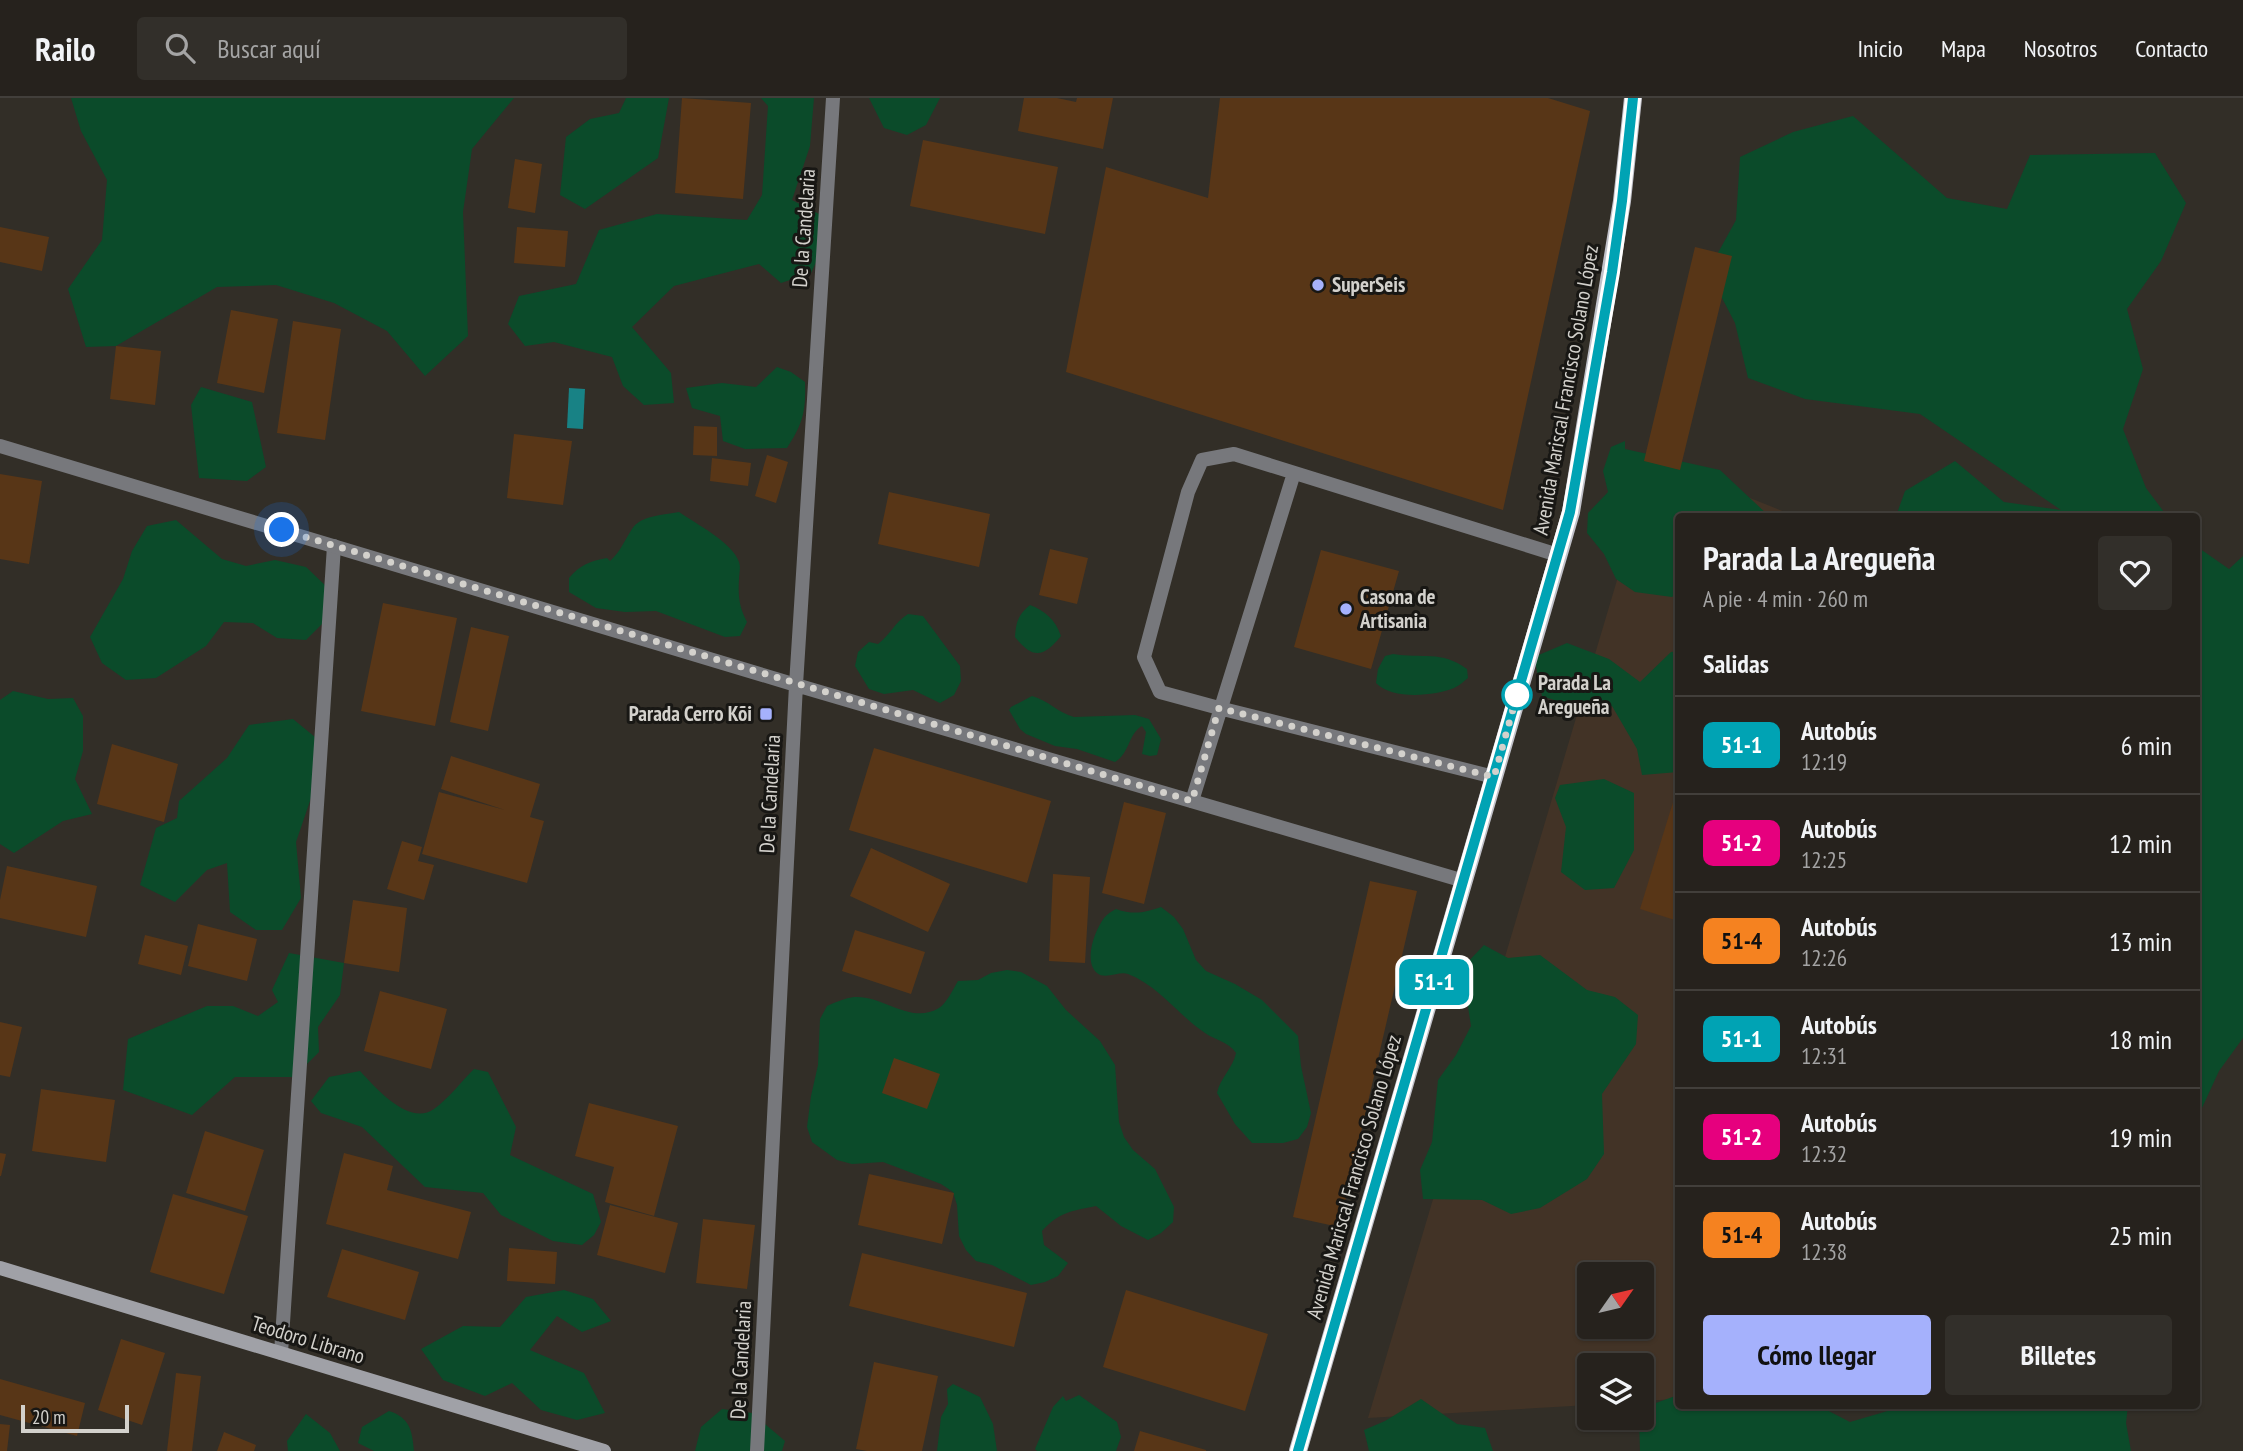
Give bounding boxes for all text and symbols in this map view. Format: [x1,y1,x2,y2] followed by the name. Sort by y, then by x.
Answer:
[137,17,627,80] search box
[35,27,95,70] text: Railo
[161,29,199,67] icon: search
[217,32,321,65] text: Buscar aquí
[1857,33,1903,64] text: Inicio
[1941,33,1986,64] text: Mapa
[2024,33,2097,64] text: Nosotros
[2135,33,2208,64] text: Contacto
[786,168,821,288] street label: De la Candelaria
[1527,243,1604,537] street label: Avenida Mariscal Francisco Solano López
[1332,271,1405,298] place label: SuperSeis
[1310,277,1326,293] marker: SuperSeis
[264,512,299,547] your location
[1703,536,1936,579] text: Parada La Aregueña
[2098,536,2172,610] button: heart
[1359,583,1436,634] place label: Casona de Artisania
[1703,584,1868,613] text: A pie · 4 min · 260 m
[1338,601,1354,617] marker: Casona de Artisania
[1703,647,1769,680] text: Salidas
[1537,669,1611,720] place label: Parada La Aregueña
[1502,680,1532,710] marker: Parada La Aregueña
[629,700,752,727] place label: Parada Cerro Kõi
[758,706,774,722] marker: Parada Cerro Kõi
[1801,714,1877,747] text: Autobús
[1721,729,1762,760] text: 51-1
[2121,729,2172,762] text: 6 min
[753,734,786,854] street label: De la Candelaria
[1801,747,1847,776] text: 12:19
[1801,812,1877,845] text: Autobús
[1721,827,1762,858] text: 51-2
[2109,827,2172,860] text: 12 min
[1801,845,1847,874] text: 12:25
[1801,910,1877,943] text: Autobús
[1721,925,1762,956] text: 51-4
[2109,925,2172,958] text: 13 min
[1801,943,1847,972] text: 12:26
[1385,959,1483,1005] line badge: 51-1
[1413,966,1455,997] text: 51-1
[1801,1008,1877,1041] text: Autobús
[1721,1023,1762,1054] text: 51-1
[2109,1023,2172,1056] text: 18 min
[1300,1032,1407,1322] street label: Avenida Mariscal Francisco Solano López
[1801,1041,1847,1070] text: 12:31
[1801,1106,1877,1139] text: Autobús
[1721,1121,1762,1152] text: 51-2
[2109,1121,2172,1154] text: 19 min
[1801,1139,1847,1168] text: 12:32
[1801,1204,1877,1237] text: Autobús
[1721,1219,1762,1250] text: 51-4
[2109,1219,2172,1252] text: 25 min
[1801,1237,1847,1266] text: 12:38
[1577,1262,1654,1339] north arrow
[1577,1262,1654,1430] map controls
[724,1300,757,1420] street label: De la Candelaria
[248,1309,368,1370] street label: Teodoro Librano
[1703,1315,1931,1395] button: Cómo llegar
[1945,1315,2172,1395] button: Billetes
[1577,1353,1654,1430] button: layers
[21,1402,130,1434] scale bar
[32,1405,66,1429] text: 20 m

